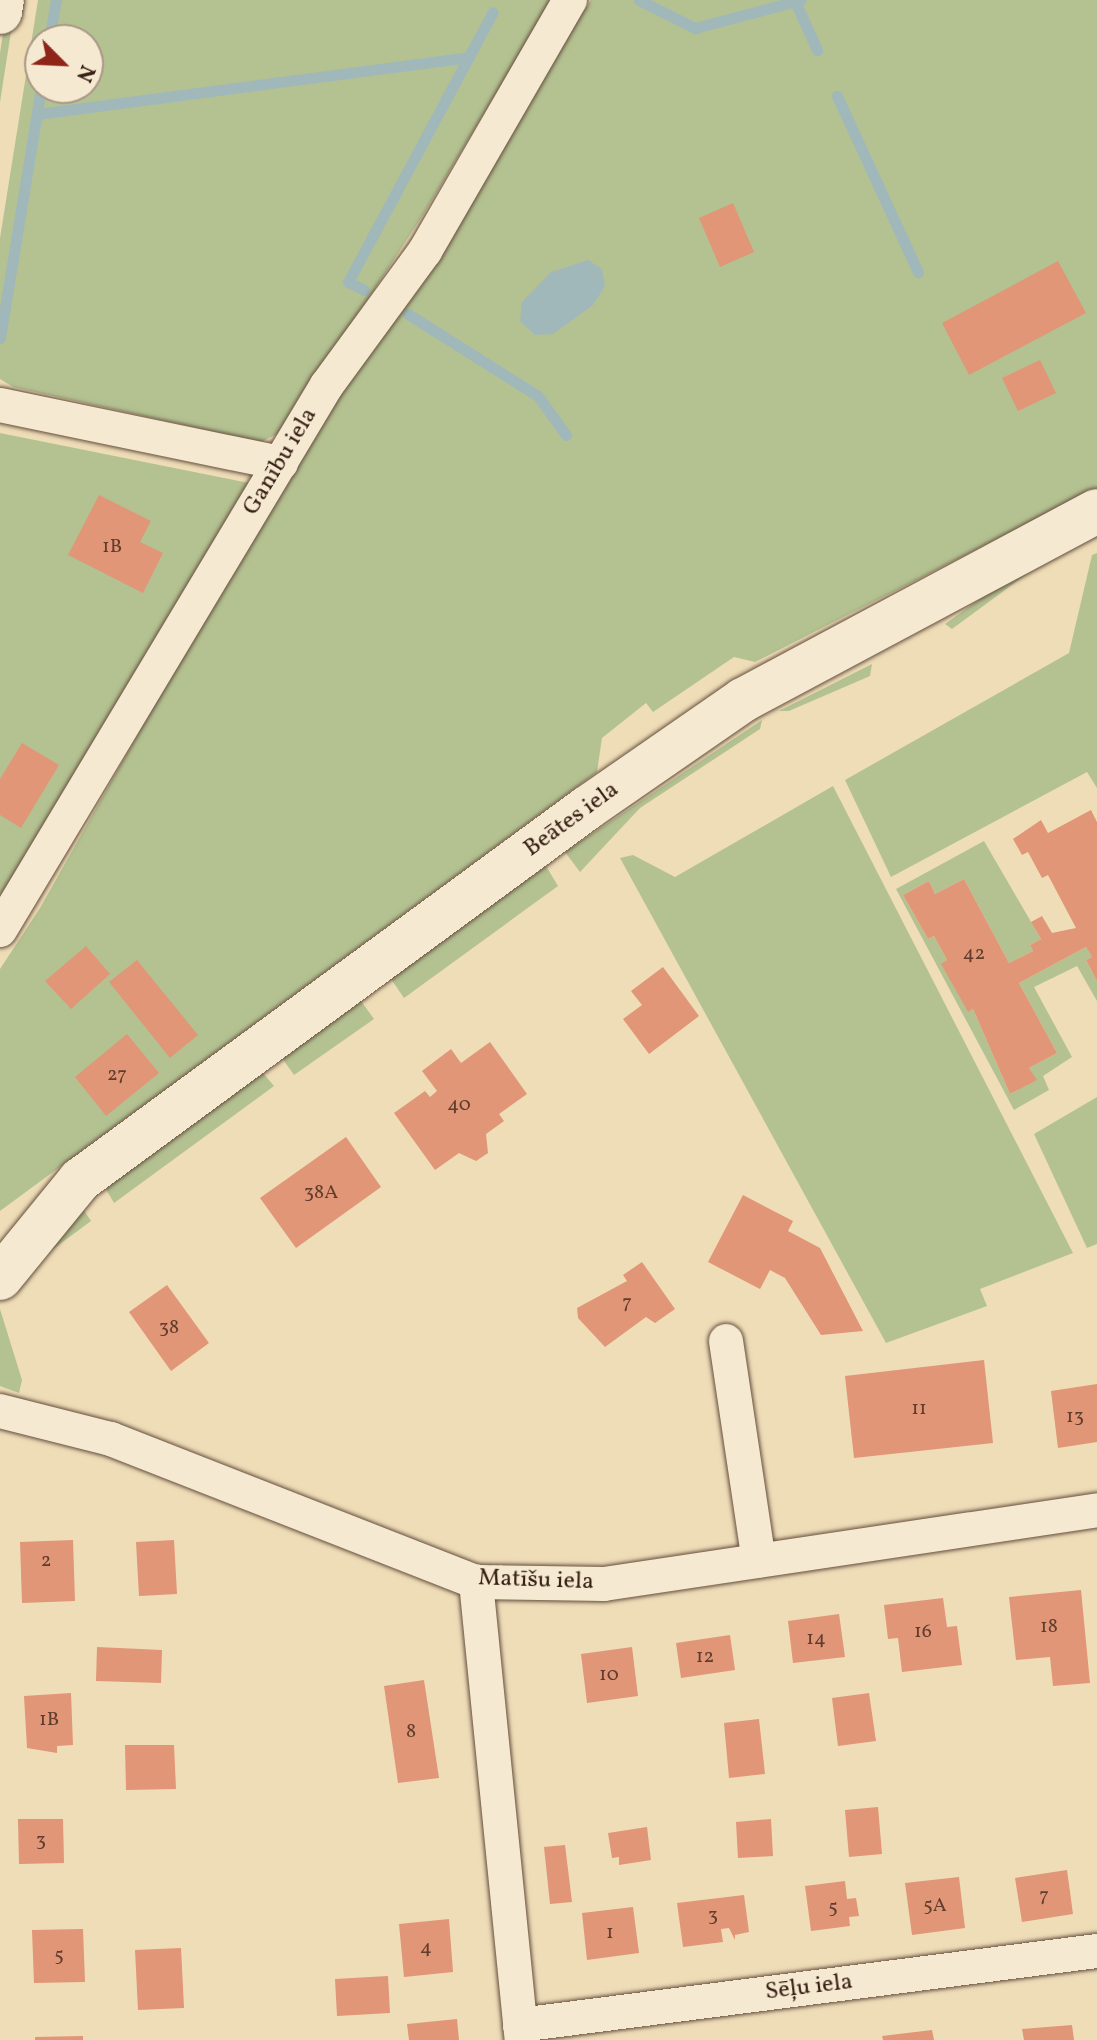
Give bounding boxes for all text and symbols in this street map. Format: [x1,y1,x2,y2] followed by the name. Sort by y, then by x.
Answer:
[24,24,104,104] north arrow
[67,60,102,87] text: N
[238,403,324,521] street label: Ganību iela
[102,535,122,559] house number: 1B
[519,776,625,864] street label: Beātes iela
[963,942,985,966] house number: 42
[107,1063,127,1087] house number: 27
[447,1093,471,1117] house number: 40
[304,1181,338,1205] house number: 38A
[622,1291,632,1315] house number: 7
[159,1316,179,1340] house number: 38
[911,1397,927,1421] house number: 11
[1066,1405,1084,1429] house number: 13
[41,1549,51,1573] house number: 2
[478,1565,594,1597] street label: Matīšu iela
[1040,1615,1058,1639] house number: 18
[914,1620,932,1644] house number: 16
[806,1627,826,1651] house number: 14
[696,1645,714,1669] house number: 12
[599,1663,619,1687] house number: 10
[39,1708,59,1732] house number: 1B
[406,1720,416,1744] house number: 8
[36,1829,46,1853] house number: 3
[1039,1884,1049,1908] house number: 7
[923,1894,947,1918] house number: 5A
[828,1896,838,1920] house number: 5
[708,1904,718,1928] house number: 3
[606,1921,614,1945] house number: 1
[420,1936,432,1960] house number: 4
[54,1944,64,1968] house number: 5
[764,1968,854,2008] street label: Sēļu iela

